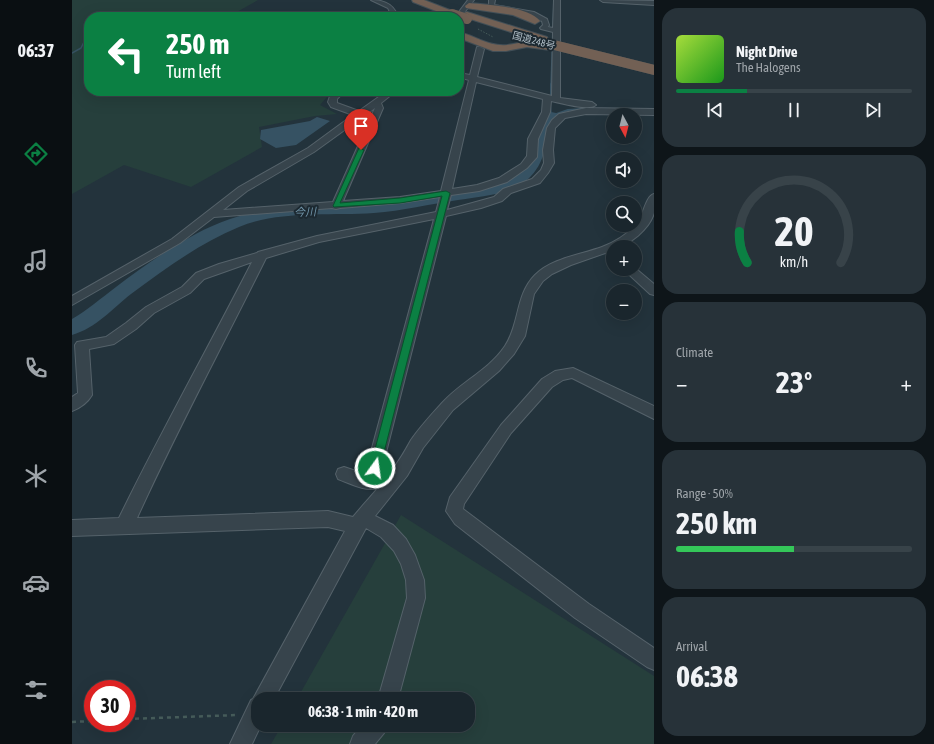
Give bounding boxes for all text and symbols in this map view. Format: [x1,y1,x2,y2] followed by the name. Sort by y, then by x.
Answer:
[100,28,152,80] icon: left
[166,28,229,60] text: 250 m
[511,29,557,52] street label: 国道248号
[17,40,55,61] text: 06:37
[736,43,798,60] text: Night Drive
[736,60,801,75] text: The Halogens
[166,61,221,82] text: Turn left
[704,99,726,121] icon: previous
[783,99,805,121] icon: pause
[862,99,884,121] icon: next
[606,108,642,144] north arrow
[606,108,642,320] map controls
[344,109,378,150] pin
[350,115,372,137] icon: arrive
[22,140,50,168] icon: directions
[606,152,642,188] button: sound
[606,196,642,232] button: search
[294,205,317,219] water label: 今川
[774,207,814,255] text: 20
[606,240,642,276] button: +
[22,247,50,275] icon: music
[780,253,808,269] text: km/h
[606,284,642,320] button: −
[676,345,713,360] text: Climate
[22,354,50,382] icon: phone
[776,365,812,399] text: 23°
[676,370,687,396] text: −
[901,370,912,396] text: +
[354,447,396,489] position arrow
[22,462,50,490] icon: climate
[676,486,733,501] text: Range · 50%
[676,506,757,540] text: 250 km
[22,569,50,597] icon: car
[676,639,708,654] text: Arrival
[676,659,738,693] text: 06:38
[22,676,50,704] icon: filters
[84,680,136,732] speed limit sign: 30
[308,703,418,720] text: 06:38 · 1 min · 420 m

